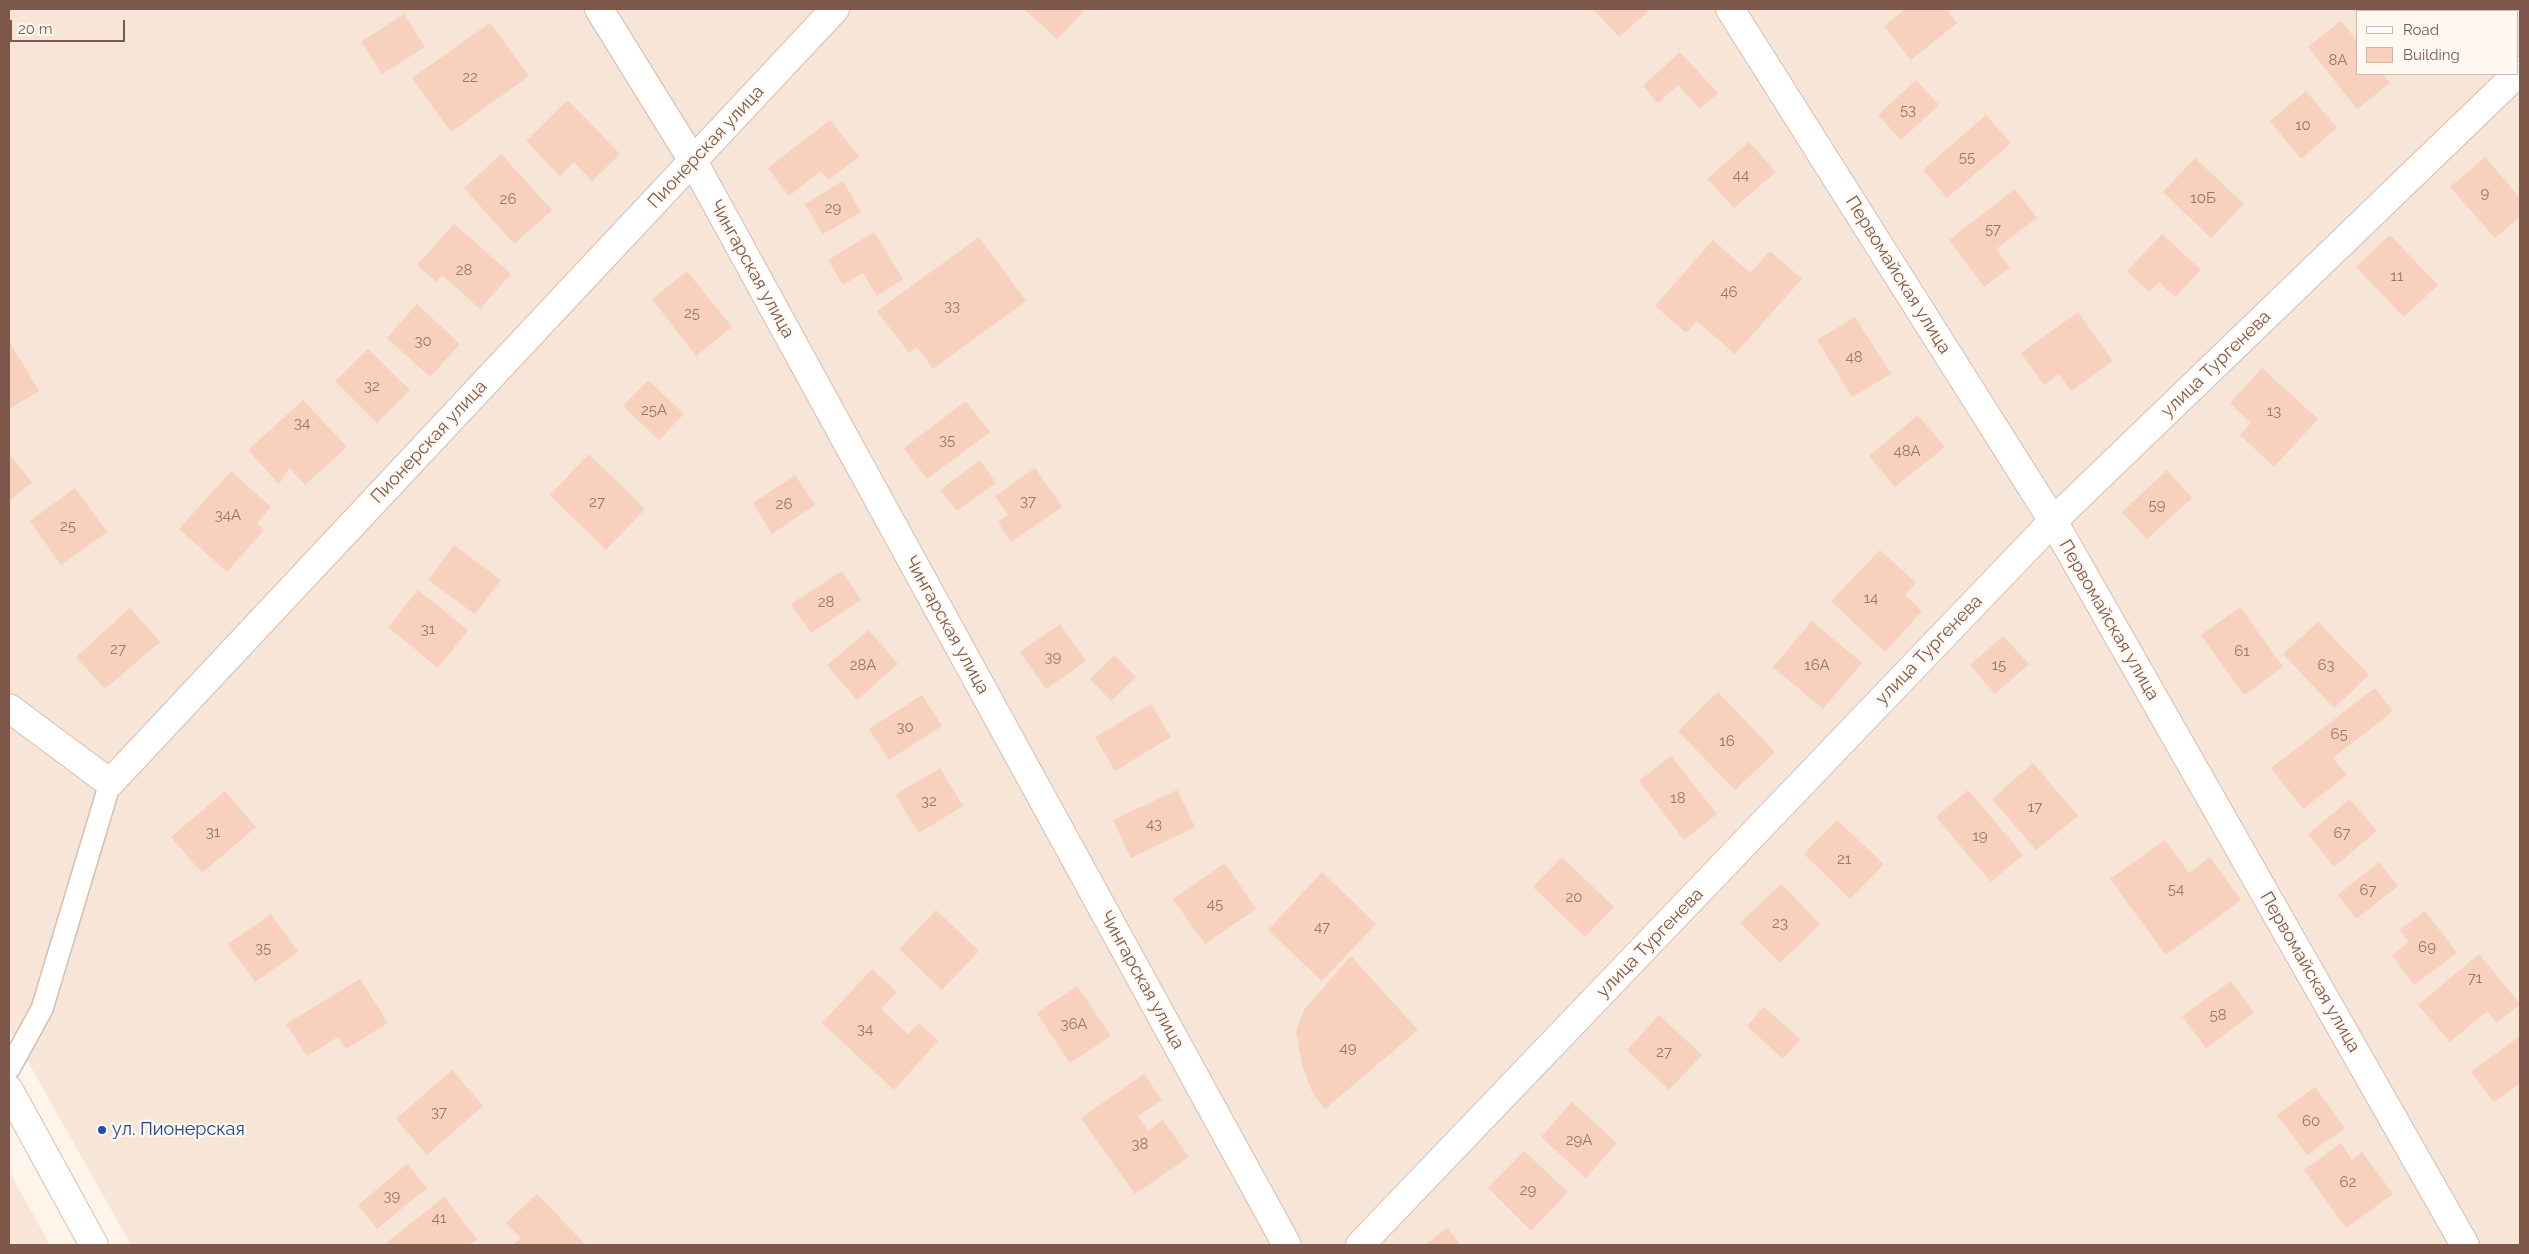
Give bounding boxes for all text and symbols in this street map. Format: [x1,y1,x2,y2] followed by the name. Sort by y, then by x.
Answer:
[12,10,128,42] scale bar
[2356,10,2519,75] legend
[18,20,53,38] text: 20 m
[2403,21,2439,39] text: Road
[2403,46,2460,64] text: Building
[2329,51,2347,69] house number: 8А
[462,68,478,86] house number: 22
[643,81,769,213] street label: Пионерская улица
[1900,101,1916,119] house number: 53
[2295,116,2311,134] house number: 10
[1959,148,1975,166] house number: 55
[1733,166,1749,184] house number: 44
[2481,184,2489,202] house number: 9
[2190,189,2216,207] house number: 10Б
[500,190,516,208] house number: 26
[1841,192,1955,358] street label: Первомайская улица
[705,196,799,342] street label: Чингарская улица
[825,199,841,217] house number: 29
[1985,220,2001,238] house number: 57
[456,261,472,279] house number: 28
[2391,267,2403,285] house number: 11
[1720,283,1738,301] house number: 46
[944,297,960,315] house number: 33
[684,304,700,322] house number: 25
[2157,306,2275,422] street label: улица Тургенева
[414,332,432,350] house number: 30
[1845,348,1863,366] house number: 48
[366,376,492,508] street label: Пионерская улица
[364,377,380,395] house number: 32
[641,401,667,419] house number: 25А
[2267,402,2281,420] house number: 13
[294,414,310,432] house number: 34
[939,431,955,449] house number: 35
[1893,442,1921,460] house number: 48А
[1020,492,1036,510] house number: 37
[589,493,605,511] house number: 27
[776,495,792,513] house number: 26
[2149,496,2165,514] house number: 59
[215,506,241,524] house number: 34А
[60,517,76,535] house number: 25
[2054,536,2164,704] street label: Первомайская улица
[900,552,994,698] street label: Чингарская улица
[1864,589,1878,607] house number: 14
[1871,591,1987,709] street label: улица Тургенева
[818,593,834,611] house number: 28
[421,620,435,638] house number: 31
[110,640,126,658] house number: 27
[2234,642,2250,660] house number: 61
[1045,648,1061,666] house number: 39
[850,656,876,674] house number: 28А
[1804,656,1830,674] house number: 16А
[1992,656,2006,674] house number: 15
[2317,656,2335,674] house number: 63
[896,718,914,736] house number: 30
[2330,725,2348,743] house number: 65
[1719,732,1735,750] house number: 16
[1670,789,1686,807] house number: 18
[921,792,937,810] house number: 32
[2028,798,2042,816] house number: 17
[1146,815,1162,833] house number: 43
[206,823,220,841] house number: 31
[2333,824,2351,842] house number: 67
[1972,827,1988,845] house number: 19
[1837,850,1851,868] house number: 21
[2168,880,2184,898] house number: 54
[2359,881,2377,899] house number: 67
[1592,884,1708,1002] street label: улица Тургенева
[1566,888,1582,906] house number: 20
[2255,888,2365,1056] street label: Первомайская улица
[1207,895,1223,913] house number: 45
[1095,907,1189,1053] street label: Чингарская улица
[1772,914,1788,932] house number: 23
[1314,918,1330,936] house number: 47
[2418,938,2436,956] house number: 69
[255,939,271,957] house number: 35
[2468,969,2482,987] house number: 71
[2209,1006,2227,1024] house number: 58
[1061,1015,1087,1033] house number: 36А
[857,1020,873,1038] house number: 34
[1340,1039,1356,1057] house number: 49
[1656,1043,1672,1061] house number: 27
[431,1103,447,1121] house number: 37
[2302,1112,2320,1130] house number: 60
[112,1119,245,1141] place label: ул. Пионерская
[96,1124,108,1136] marker: ул. Пионерская
[1566,1131,1592,1149] house number: 29А
[1132,1135,1148,1153] house number: 38
[2340,1173,2356,1191] house number: 62
[1520,1181,1536,1199] house number: 29
[384,1187,400,1205] house number: 39
[432,1209,446,1227] house number: 41

